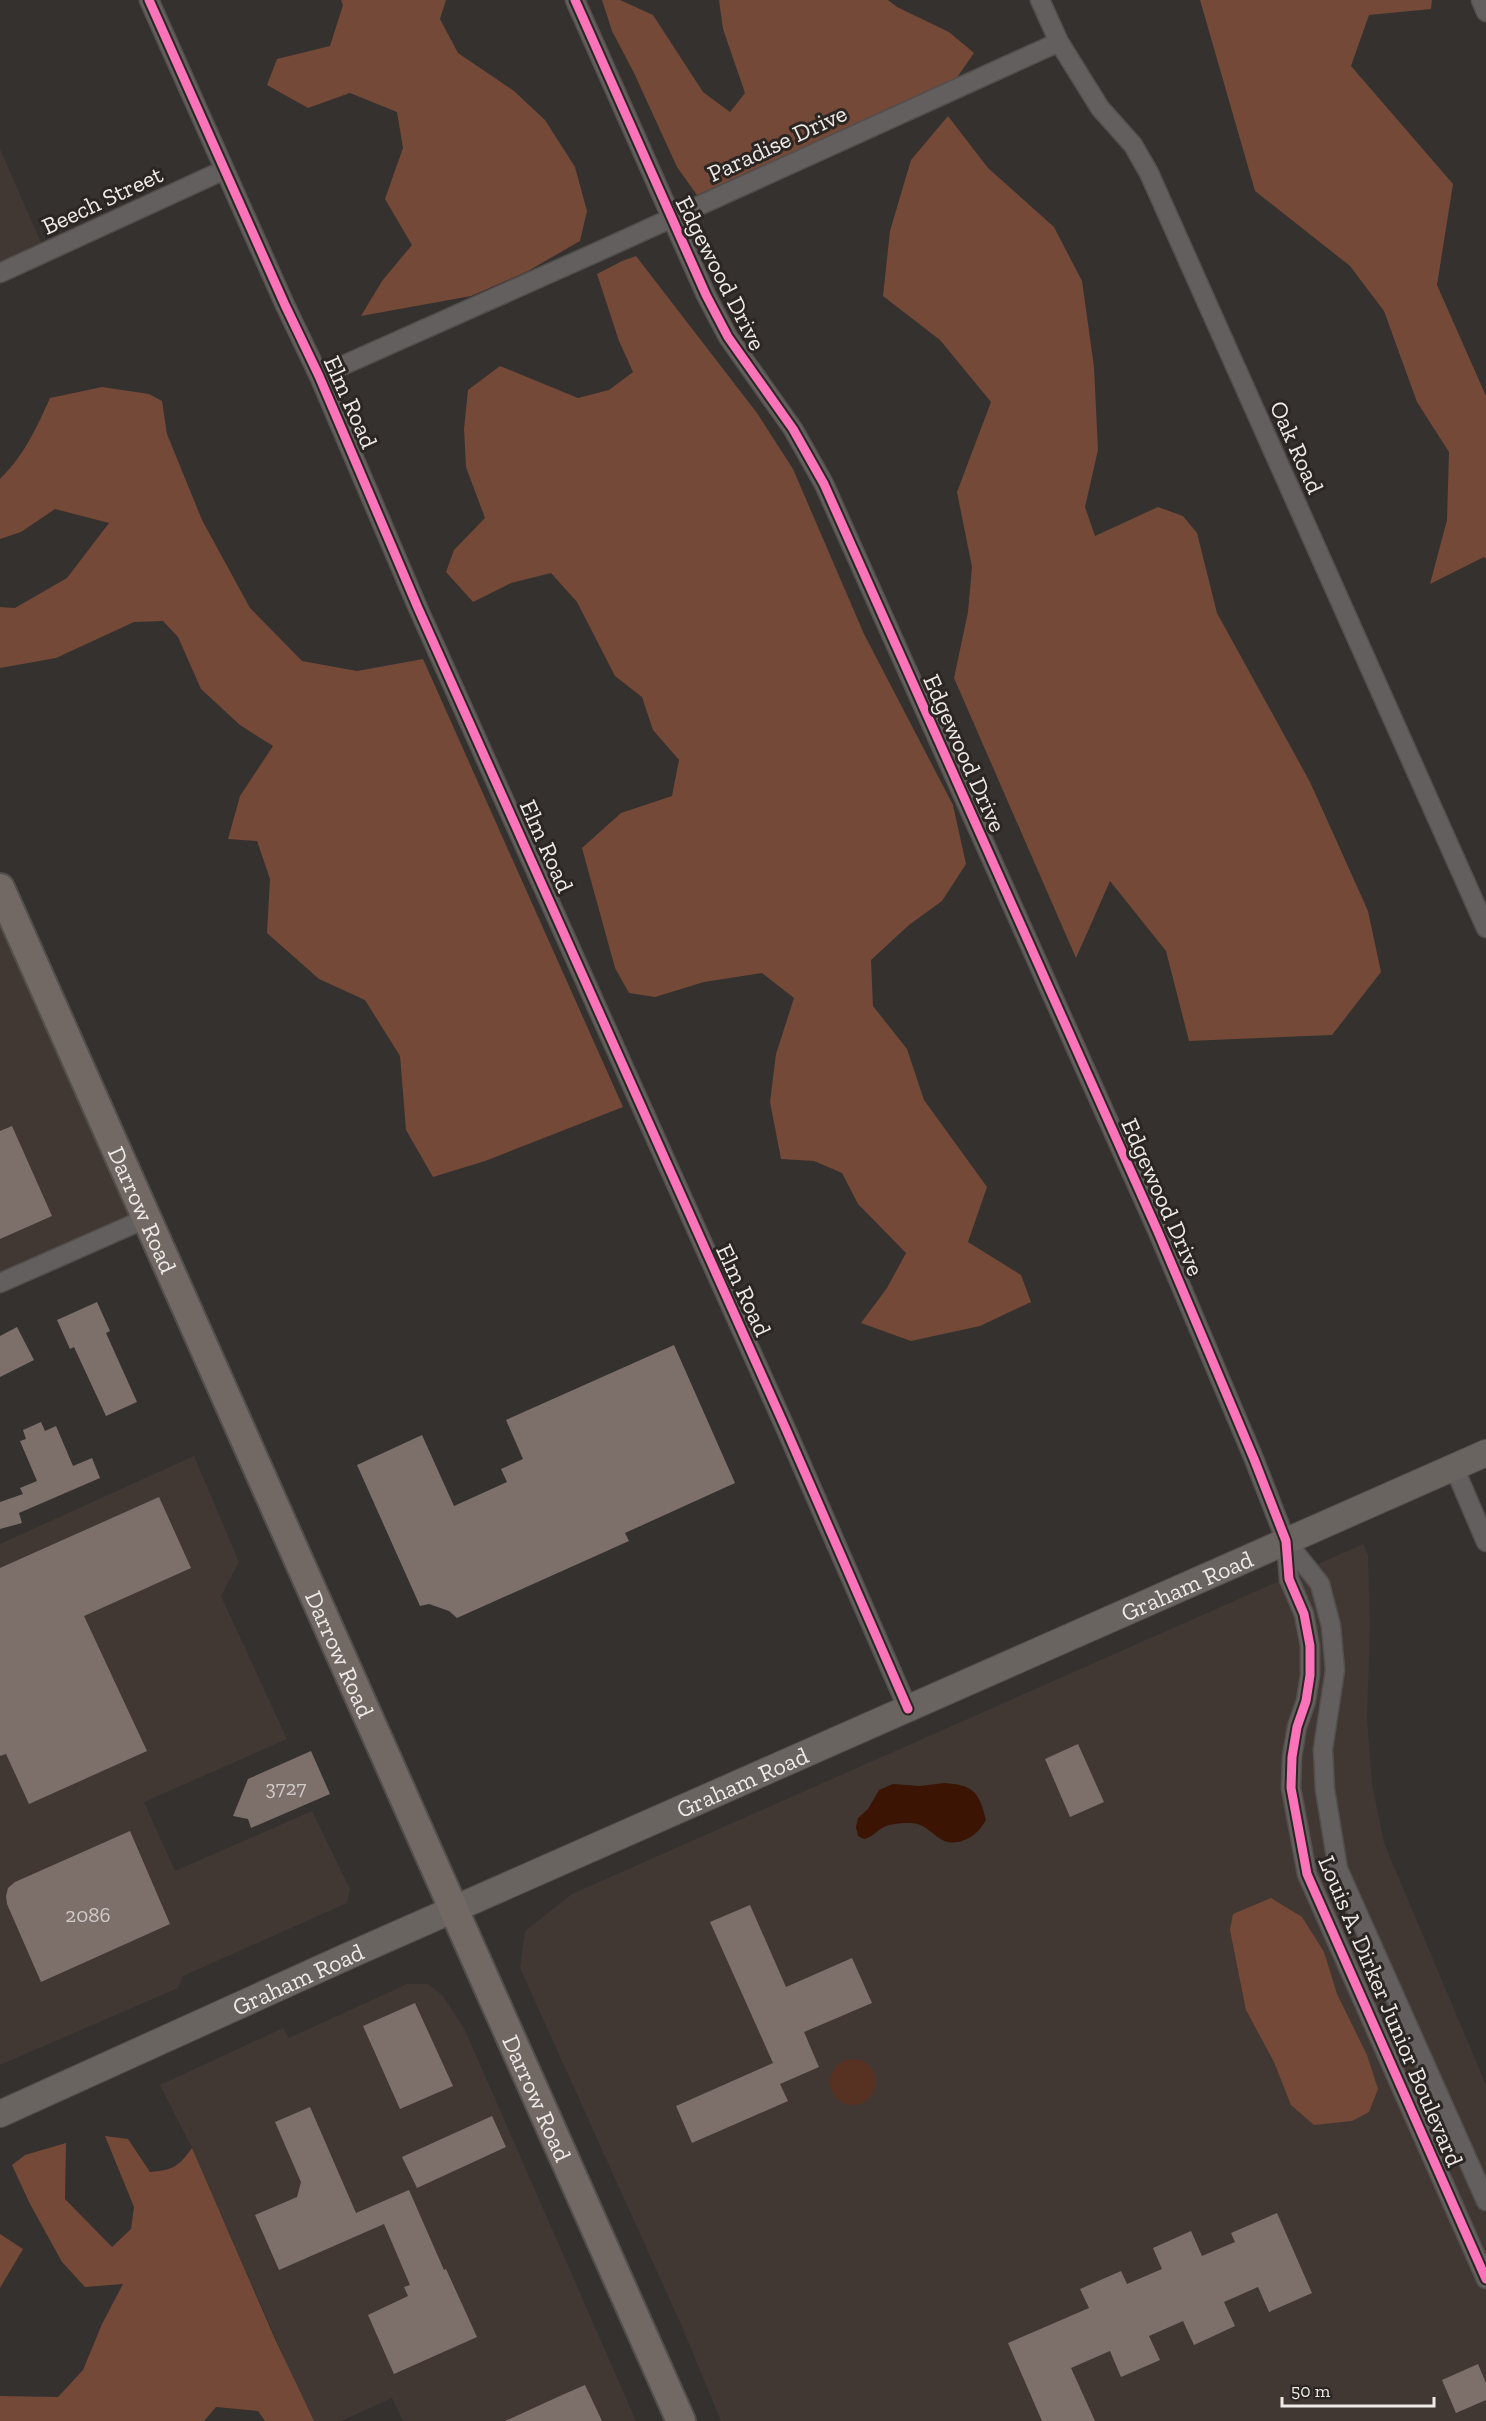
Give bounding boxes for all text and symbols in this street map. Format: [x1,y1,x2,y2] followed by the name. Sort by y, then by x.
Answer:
[703,98,851,188] street label: Paradise Drive
[37,159,167,241] street label: Beech Street
[670,191,772,355] street label: Edgewood Drive
[318,351,384,453] street label: Elm Road
[1264,396,1330,498] street label: Oak Road
[917,670,1013,836] street label: Edgewood Drive
[514,795,580,897] street label: Elm Road
[1115,1114,1211,1280] street label: Edgewood Drive
[102,1142,184,1278] street label: Darrow Road
[710,1239,778,1341] street label: Elm Road
[1116,1544,1257,1627] street label: Graham Road
[299,1586,381,1722] street label: Darrow Road
[672,1740,812,1824] street label: Graham Road
[266,1775,307,1800] house number: 3727
[1312,1851,1470,2171] street label: Louis A. Dirker Junior Boulevard
[65,1902,111,1927] house number: 2086
[228,1937,368,2021] street label: Graham Road
[497,2030,578,2166] street label: Darrow Road
[1282,2370,1434,2408] scale bar
[1291,2380,1331,2402] text: 50 m

